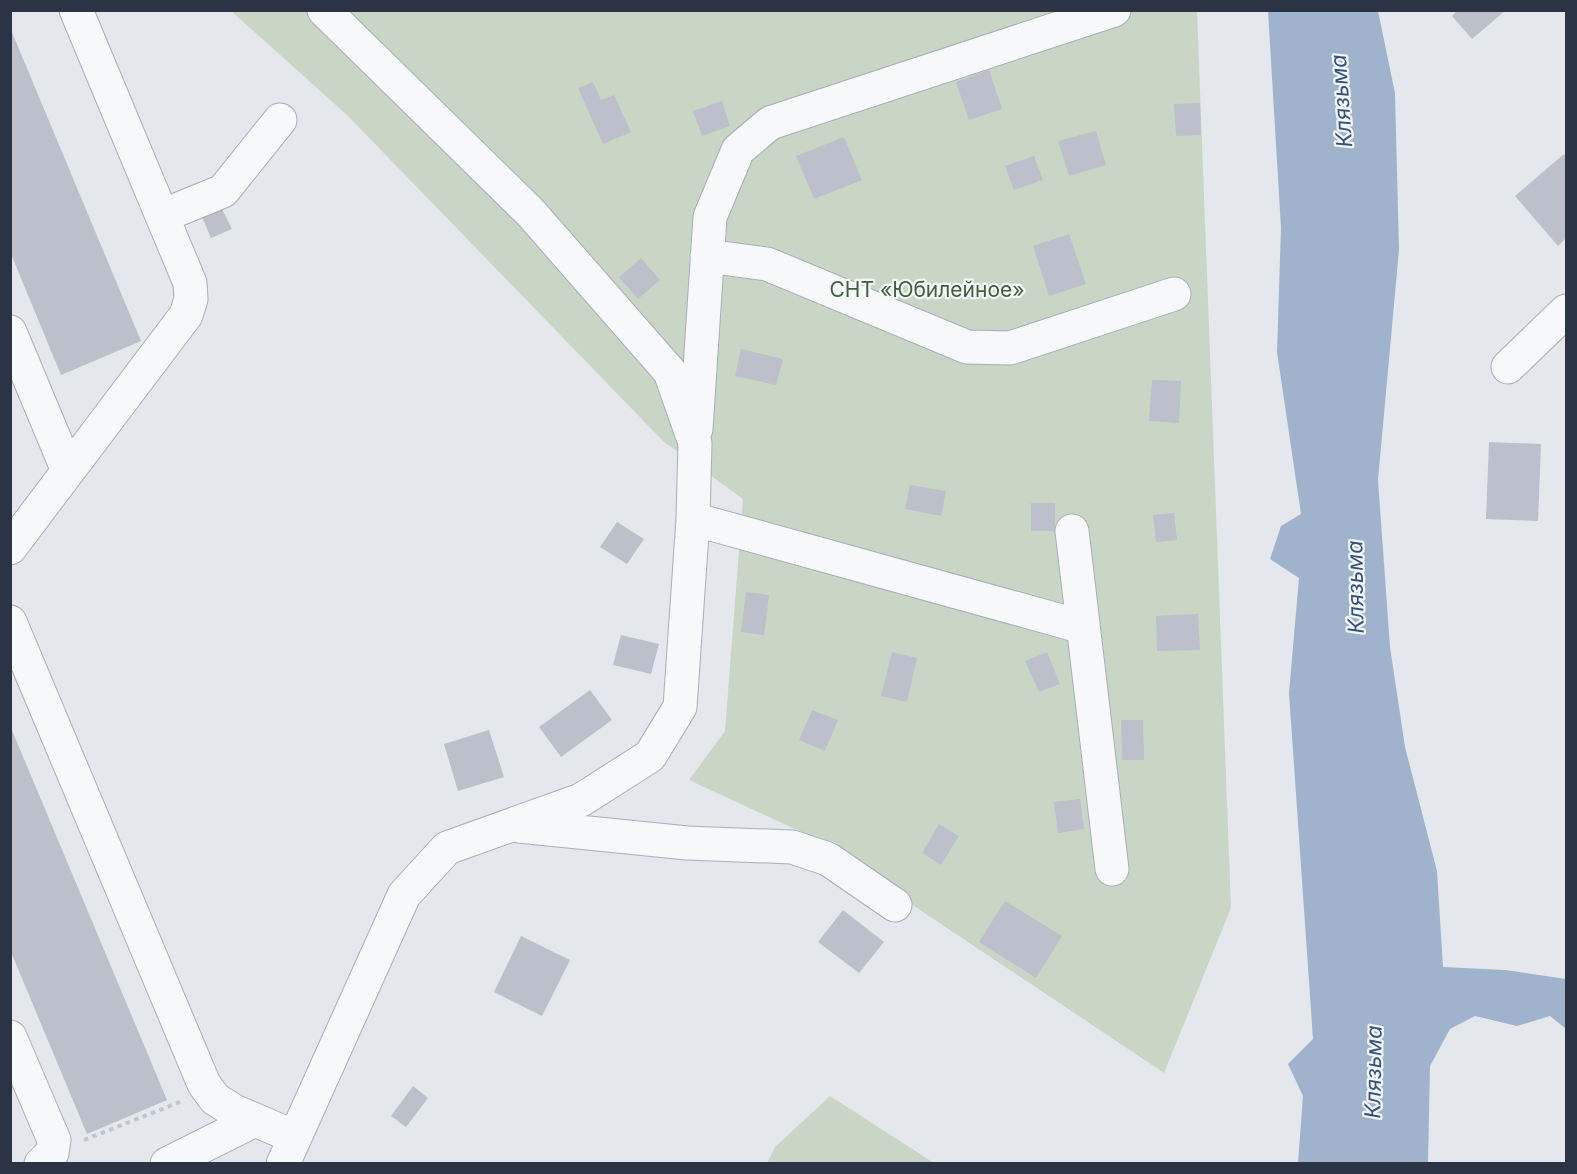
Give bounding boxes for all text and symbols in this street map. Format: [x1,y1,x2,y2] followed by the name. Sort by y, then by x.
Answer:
[1325,54,1357,148] water label: Клязьма
[829,277,1025,302] park label: СНТ «Юбилейное»
[1341,540,1369,634] water label: Клязьма
[1359,1025,1387,1119] water label: Клязьма

